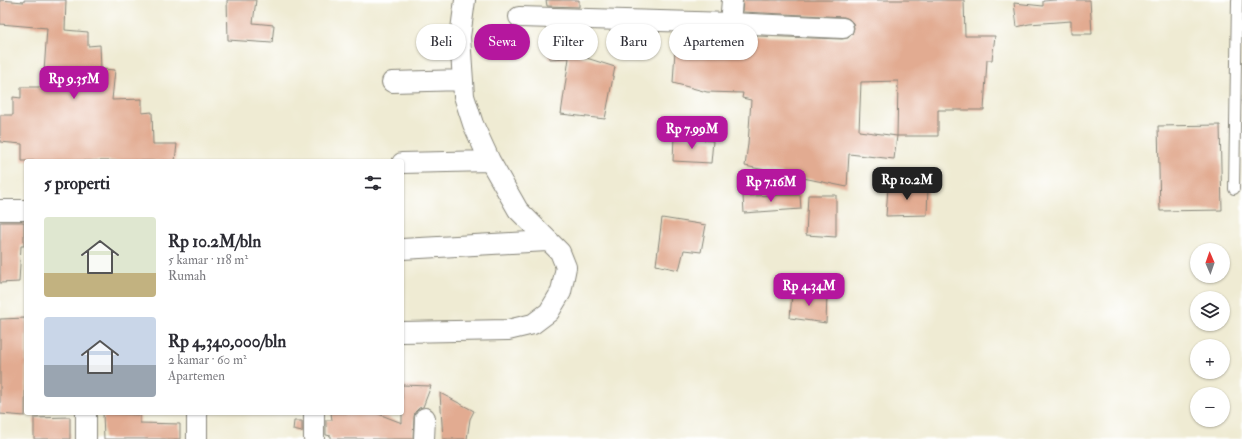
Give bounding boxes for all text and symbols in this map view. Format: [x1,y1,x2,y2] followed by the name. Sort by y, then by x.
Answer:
[416,24,466,60] chip: Beli
[474,24,530,60] chip: Sewa
[538,24,598,60] chip: Filter
[606,24,661,60] chip: Baru
[669,24,758,60] chip: Apartemen
[33,66,115,100] pin: Rp 9.35M
[48,71,100,87] text: Rp 9.35M
[651,116,733,150] pin: Rp 7.99M
[666,121,718,137] text: Rp 7.99M
[866,167,948,201] pin: Rp 10.2M
[730,169,812,203] pin: Rp 7.16M
[362,172,384,194] icon: filters
[881,172,933,188] text: Rp 10.2M
[44,173,110,194] text: 5 properti
[746,174,796,190] text: Rp 7.16M
[168,231,261,252] text: Rp 10.2M/bln
[76,233,124,281] icon: home
[1190,243,1230,283] north arrow
[1190,243,1230,427] map controls
[168,252,248,268] text: 5 kamar · 118 m²
[168,268,206,284] text: Rumah
[768,273,850,307] pin: Rp 4.34M
[783,278,835,294] text: Rp 4.34M
[1190,291,1230,331] button: layers
[168,331,286,352] text: Rp 4,340,000/bln
[76,333,124,381] icon: home
[1190,339,1230,379] button: +
[168,352,247,368] text: 2 kamar · 60 m²
[168,368,225,384] text: Apartemen
[1190,387,1230,427] button: −

